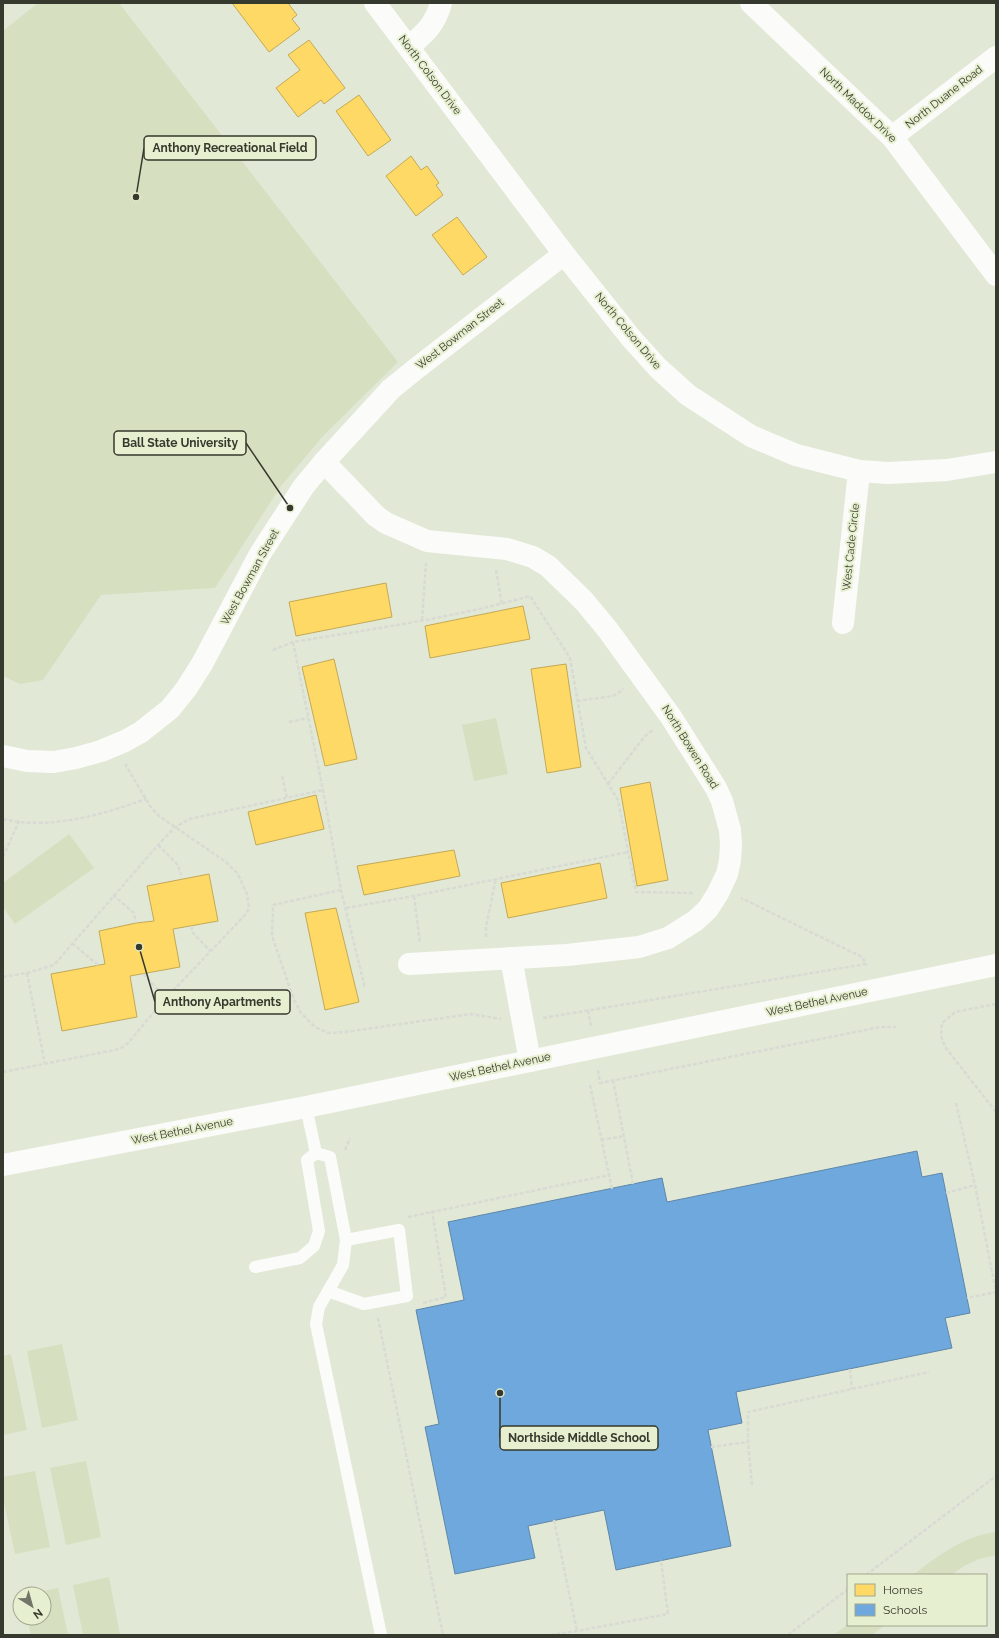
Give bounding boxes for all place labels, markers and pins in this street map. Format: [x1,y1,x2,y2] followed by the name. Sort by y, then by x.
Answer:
[144,136,316,160] callout: Anthony Recreational Field
[114,431,246,455] callout: Ball State University
[155,990,290,1014] callout: Anthony Apartments
[500,1426,658,1450] callout: Northside Middle School

